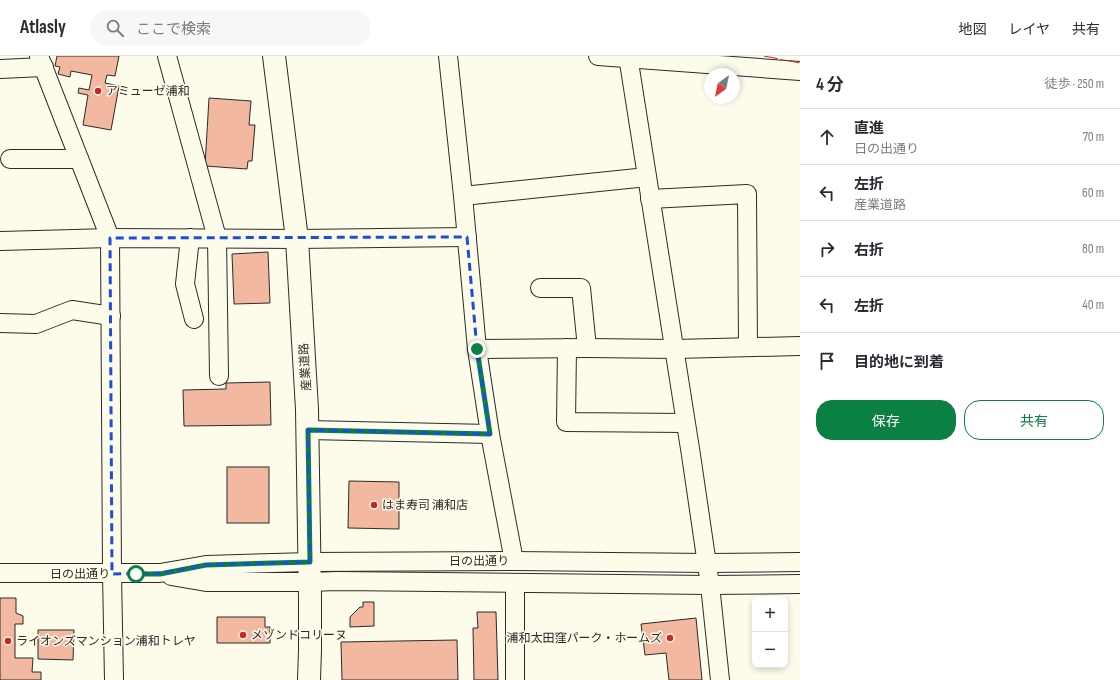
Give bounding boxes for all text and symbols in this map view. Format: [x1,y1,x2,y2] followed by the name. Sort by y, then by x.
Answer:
[90,10,370,46] search box
[20,16,66,39] text: Atlasly
[104,17,126,39] icon: search
[136,20,211,39] text: ここで検索
[958,21,986,38] text: 地図
[1008,21,1050,38] text: レイヤ
[1072,21,1100,38] text: 共有
[704,68,740,104] north arrow
[816,75,844,95] text: 4 分
[1044,76,1104,92] text: 徒歩 · 250 m
[106,84,190,99] place label: アミューゼ浦和
[93,86,103,96] marker: アミューゼ浦和
[854,119,884,138] text: 直進
[816,126,838,148] icon: ahead
[1083,129,1104,145] text: 70 m
[854,141,919,157] text: 日の出通り
[854,175,884,194] text: 左折
[816,182,838,204] icon: left
[1082,185,1104,201] text: 60 m
[854,197,906,213] text: 産業道路
[816,238,838,260] icon: right
[854,241,884,260] text: 右折
[1082,241,1104,257] text: 80 m
[816,294,838,316] icon: left
[854,297,884,316] text: 左折
[1082,297,1104,313] text: 40 m
[468,340,486,358] route end
[296,342,315,391] street label: 産業道路
[816,350,838,372] icon: arrive
[854,353,944,372] text: 目的地に到着
[816,400,956,440] button: 保存
[964,400,1104,440] button: 共有
[382,498,468,513] place label: はま寿司 浦和店
[369,500,379,510] marker: はま寿司 浦和店
[449,554,509,569] street label: 日の出通り
[127,565,145,583] route start
[50,567,110,582] street label: 日の出通り
[752,596,788,668] map controls
[752,596,788,632] button: +
[251,628,347,643] place label: メゾンドコリーヌ
[238,630,248,640] marker: メゾンドコリーヌ
[507,631,662,646] place label: 浦和太田窪パーク・ホームズ
[752,632,788,668] button: −
[665,633,675,643] marker: 浦和太田窪パーク・ホームズ
[16,634,196,649] place label: ライオンズマンション浦和トレヤ
[3,636,13,646] marker: ライオンズマンション浦和トレヤ

